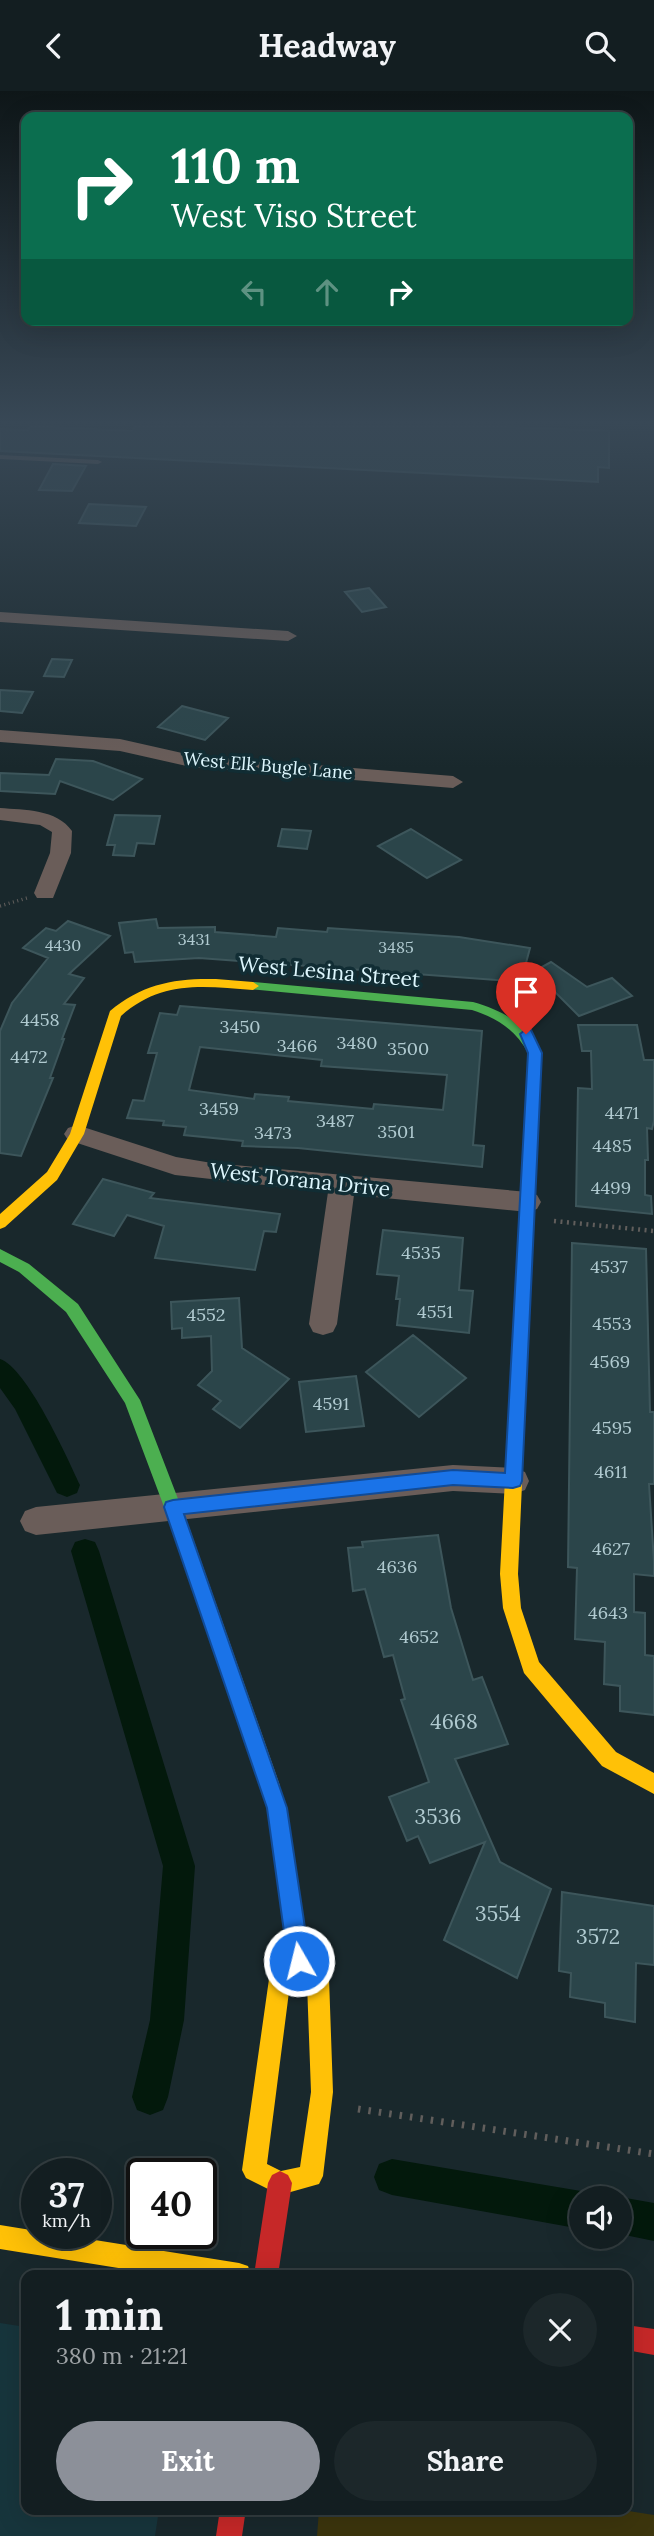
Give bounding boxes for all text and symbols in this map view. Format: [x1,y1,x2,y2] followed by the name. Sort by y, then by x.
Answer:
[258,25,396,66] text: Headway
[35,27,73,65] icon: back
[581,27,619,65] icon: search
[171,134,300,196] text: 110 m
[56,140,147,231] icon: right
[171,195,417,236] text: West Viso Street
[235,273,273,311] icon: left
[308,273,346,311] icon: ahead
[381,273,419,311] icon: right
[182,747,354,784] street label: West Elk Bugle Lane
[178,929,210,949] house number: 3431
[45,935,81,955] house number: 4430
[378,937,414,957] house number: 3485
[237,950,422,993] street label: West Lesina Street
[496,962,556,1034] pin
[507,973,545,1011] icon: arrive
[20,1008,60,1031] house number: 4458
[220,1015,260,1038] house number: 3450
[336,1031,378,1054] house number: 3480
[277,1034,317,1057] house number: 3466
[387,1037,429,1060] house number: 3500
[10,1045,48,1068] house number: 4472
[199,1097,239,1120] house number: 3459
[605,1101,639,1124] house number: 4471
[316,1109,354,1132] house number: 3487
[377,1120,415,1143] house number: 3501
[254,1121,292,1144] house number: 3473
[592,1134,632,1157] house number: 4485
[209,1157,391,1202] street label: West Torana Drive
[591,1176,631,1199] house number: 4499
[401,1241,441,1264] house number: 4535
[590,1255,628,1278] house number: 4537
[417,1300,453,1323] house number: 4551
[186,1303,226,1326] house number: 4552
[592,1312,632,1335] house number: 4553
[590,1350,630,1373] house number: 4569
[313,1392,349,1415] house number: 4591
[592,1416,632,1439] house number: 4595
[594,1460,628,1483] house number: 4611
[592,1537,630,1560] house number: 4627
[377,1555,417,1578] house number: 4636
[588,1601,628,1624] house number: 4643
[399,1625,439,1648] house number: 4652
[430,1708,478,1735] house number: 4668
[415,1803,461,1830] house number: 3536
[475,1900,521,1927] house number: 3554
[576,1923,620,1950] house number: 3572
[262,1924,336,1998] position arrow
[126,2158,217,2249] speed limit sign: 40
[48,2172,85,2217] text: 37
[569,2186,632,2249] map controls
[569,2186,632,2249] button: sound
[42,2209,91,2232] text: km/h
[56,2288,163,2342] text: 1 min
[523,2293,597,2367] button: close
[56,2341,188,2370] text: 380 m · 21:21
[56,2421,320,2501] button: Exit
[334,2421,597,2501] button: Share

